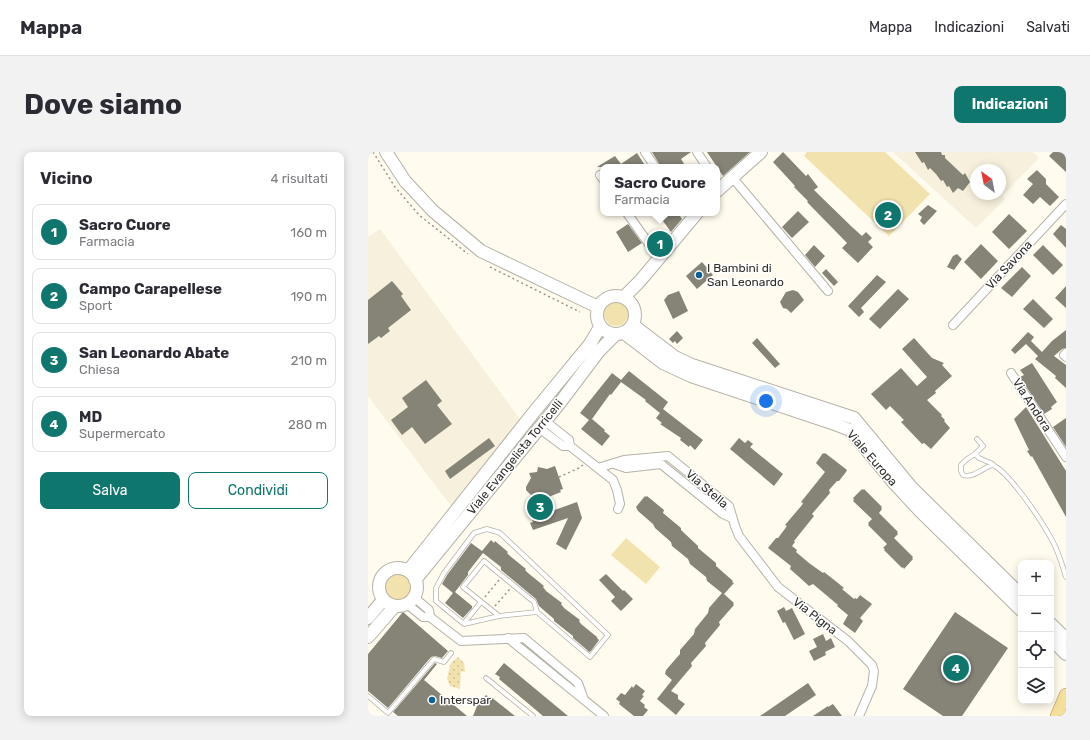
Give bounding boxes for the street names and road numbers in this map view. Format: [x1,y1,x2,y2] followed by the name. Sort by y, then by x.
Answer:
[983,238,1035,292] street label: Via Savona
[1010,376,1054,434] street label: Via Andora
[464,397,566,517] street label: Viale Evangelista Torricelli
[844,427,900,489] street label: Viale Europa
[683,467,731,511] street label: Via Stella
[790,594,840,638] street label: Via Pigna

